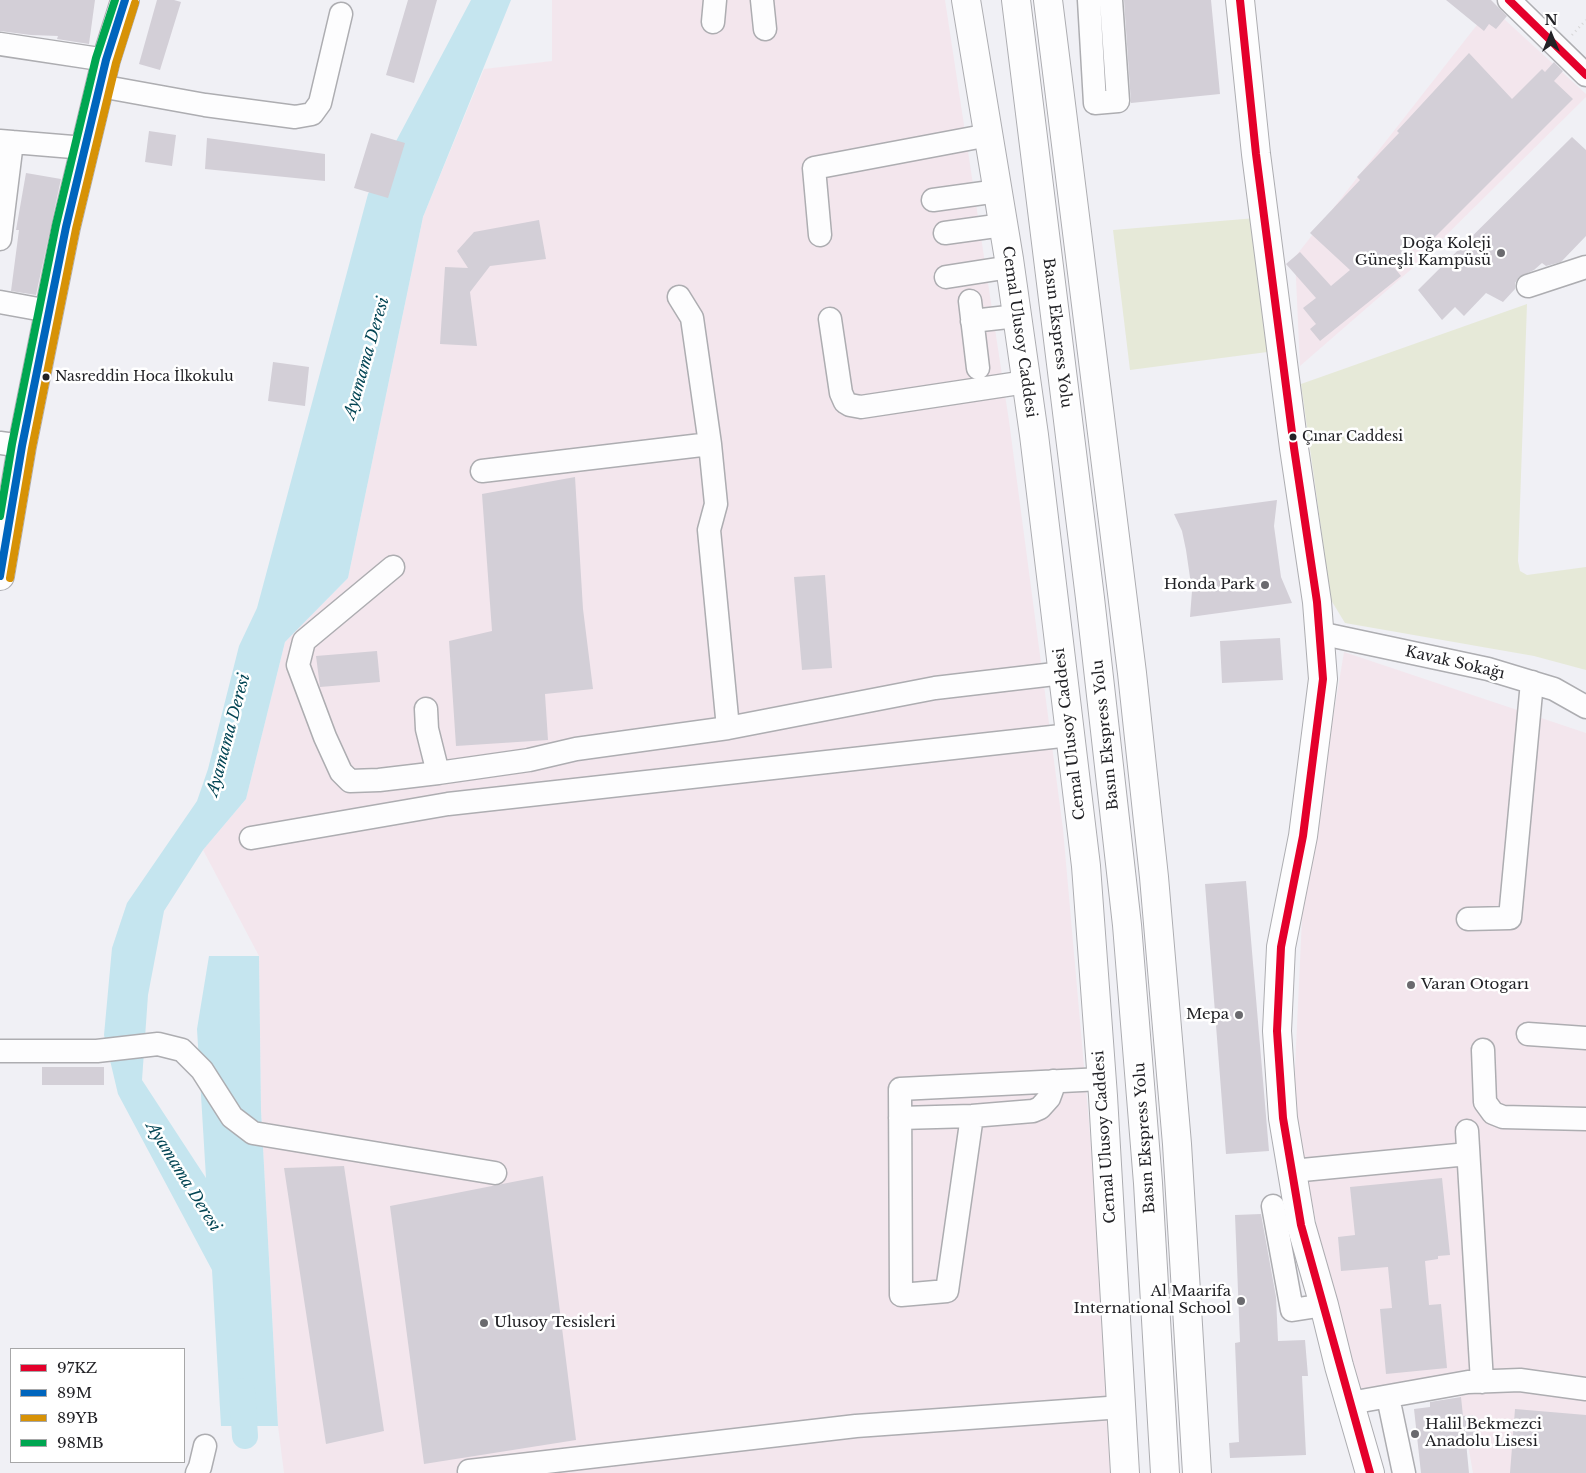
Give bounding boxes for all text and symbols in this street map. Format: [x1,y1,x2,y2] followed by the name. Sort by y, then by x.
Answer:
[1526,10,1576,60] north arrow
[1544,11,1558,29] text: N
[1355,235,1491,270] place label: Doğa Koleji Güneşli Kampüsü
[998,245,1040,419] street label: Cemal Ulusoy Caddesi
[1495,247,1507,259] marker: Doğa Koleji Güneşli Kampüsü
[1039,257,1075,409] street label: Basın Ekspress Yolu
[340,295,394,421] water label: Ayamama Deresi
[55,369,234,385] place label: Nasreddin Hoca İlkokulu
[41,372,51,382] marker: Nasreddin Hoca İlkokulu
[1302,429,1403,445] place label: Çınar Caddesi
[1288,432,1298,442] marker: Çınar Caddesi
[1164,576,1255,594] place label: Honda Park
[1259,579,1271,591] marker: Honda Park
[1403,643,1507,683] street label: Kavak Sokağı
[1051,647,1089,821] street label: Cemal Ulusoy Caddesi
[1089,659,1123,811] street label: Basın Ekspress Yolu
[203,672,255,798] water label: Ayamama Deresi
[1421,976,1529,994] place label: Varan Otogarı
[1405,979,1417,991] marker: Varan Otogarı
[1186,1006,1229,1024] place label: Mepa
[1233,1009,1245,1021] marker: Mepa
[1090,1050,1120,1224] street label: Cemal Ulusoy Caddesi
[1131,1062,1159,1214] street label: Basın Ekspress Yolu
[142,1119,224,1235] water label: Ayamama Deresi
[1073,1283,1231,1318] place label: Al Maarifa International School
[1235,1295,1247,1307] marker: Al Maarifa International School
[494,1314,616,1332] place label: Ulusoy Tesisleri
[478,1317,490,1329] marker: Ulusoy Tesisleri
[10,1348,185,1463] legend
[57,1358,97,1377] text: 97KZ
[57,1383,92,1402] text: 89M
[57,1408,98,1427] text: 89YB
[1425,1416,1542,1451] place label: Halil Bekmezci Anadolu Lisesi
[1409,1428,1421,1440] marker: Halil Bekmezci Anadolu Lisesi
[57,1433,104,1452] text: 98MB

